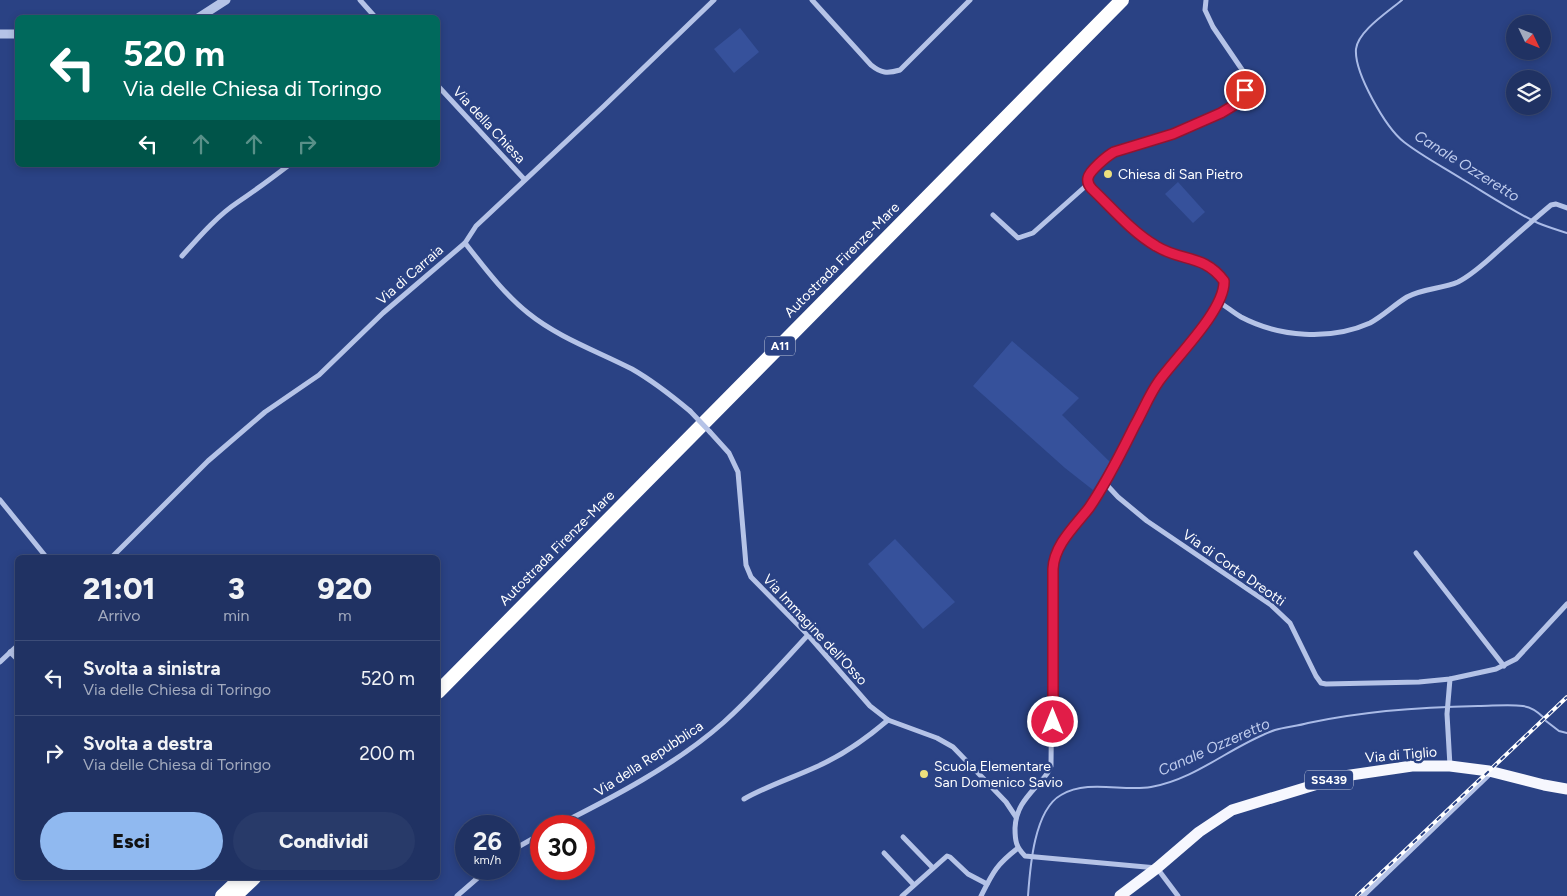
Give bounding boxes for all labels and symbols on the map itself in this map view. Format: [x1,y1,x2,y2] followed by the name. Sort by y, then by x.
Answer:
[1506,15,1551,60] north arrow
[1224,69,1266,111] pin
[449,83,529,167] street label: Via della Chiesa
[1411,127,1523,206] water label: Canale Ozzeretto
[1118,166,1243,183] place label: Chiesa di San Pietro
[1102,168,1114,180] marker: Chiesa di San Pietro
[781,199,903,321] street label: Autostrada Firenze-Mare
[373,241,447,309] street label: Via di Carraia
[765,336,795,356] road number: A11
[496,487,618,609] street label: Autostrada Firenze-Mare
[1179,526,1289,610] street label: Via di Corte Dreotti
[759,571,871,689] street label: Via Immagine dell'Osso
[1026,695,1078,747] position arrow
[1155,714,1273,780] water label: Canale Ozzeretto
[591,718,707,800] street label: Via della Repubblica
[1364,743,1438,767] street label: Via di Tiglio
[934,758,1063,791] place label: Scuola Elementare San Domenico Savio
[918,768,930,780] marker: Scuola Elementare San Domenico Savio
[1305,770,1353,790] road number: SS439
[530,815,595,880] speed limit sign: 30

